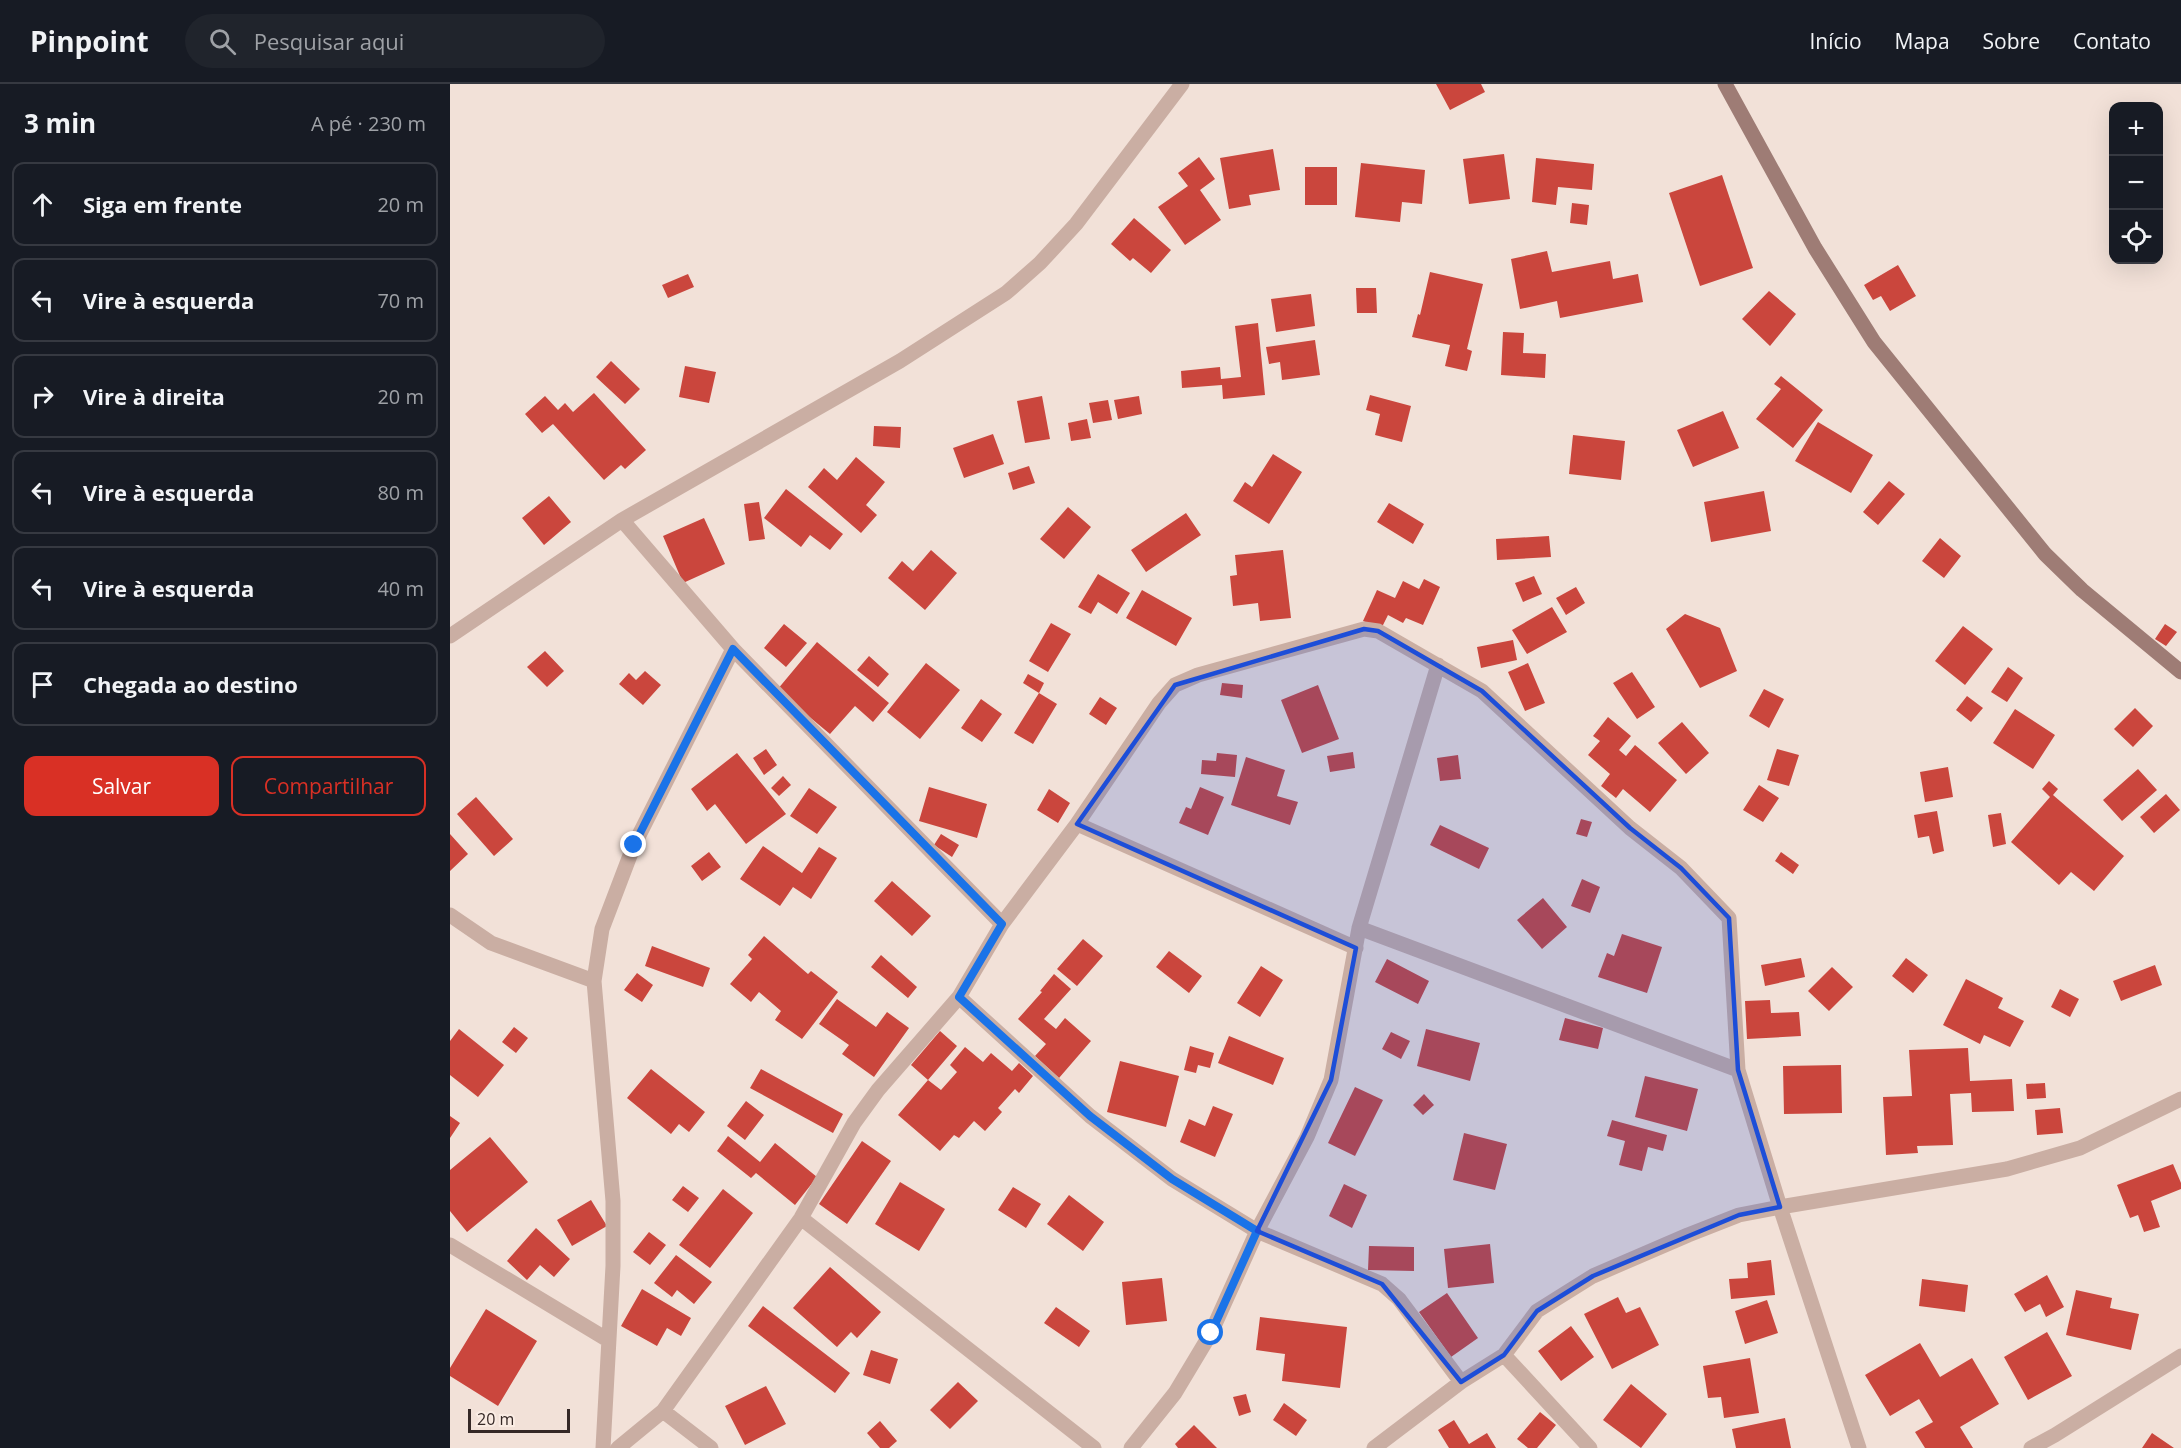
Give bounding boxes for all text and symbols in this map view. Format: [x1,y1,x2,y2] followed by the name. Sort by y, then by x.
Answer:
[185,14,605,68] search box
[30,22,149,60] text: Pinpoint
[206,25,239,58] icon: search
[254,26,404,56] text: Pesquisar aqui
[1809,27,1862,55] text: Início
[1895,27,1950,55] text: Mapa
[1983,27,2040,55] text: Sobre
[2073,27,2151,55] text: Contato
[2109,102,2163,264] map controls
[2109,102,2163,156] button: +
[24,105,96,141] text: 3 min
[311,110,426,137] text: A pé · 230 m
[2109,156,2163,210] button: −
[26,188,59,221] icon: ahead
[83,189,242,219] text: Siga em frente
[377,191,424,218] text: 20 m
[2109,210,2163,264] button: locate
[26,284,59,317] icon: left
[83,285,254,315] text: Vire à esquerda
[377,287,424,314] text: 70 m
[26,380,59,413] icon: right
[83,381,225,411] text: Vire à direita
[377,383,424,410] text: 20 m
[26,476,59,509] icon: left
[83,477,254,507] text: Vire à esquerda
[377,479,424,506] text: 80 m
[26,572,59,605] icon: left
[83,573,254,603] text: Vire à esquerda
[377,575,424,602] text: 40 m
[26,668,59,701] icon: arrive
[83,669,298,699] text: Chegada ao destino
[24,756,219,816] button: Salvar
[231,756,426,816] button: Compartilhar
[620,831,646,857] route end
[1197,1319,1223,1345] route start
[468,1406,570,1434] scale bar
[477,1408,514,1430] text: 20 m

